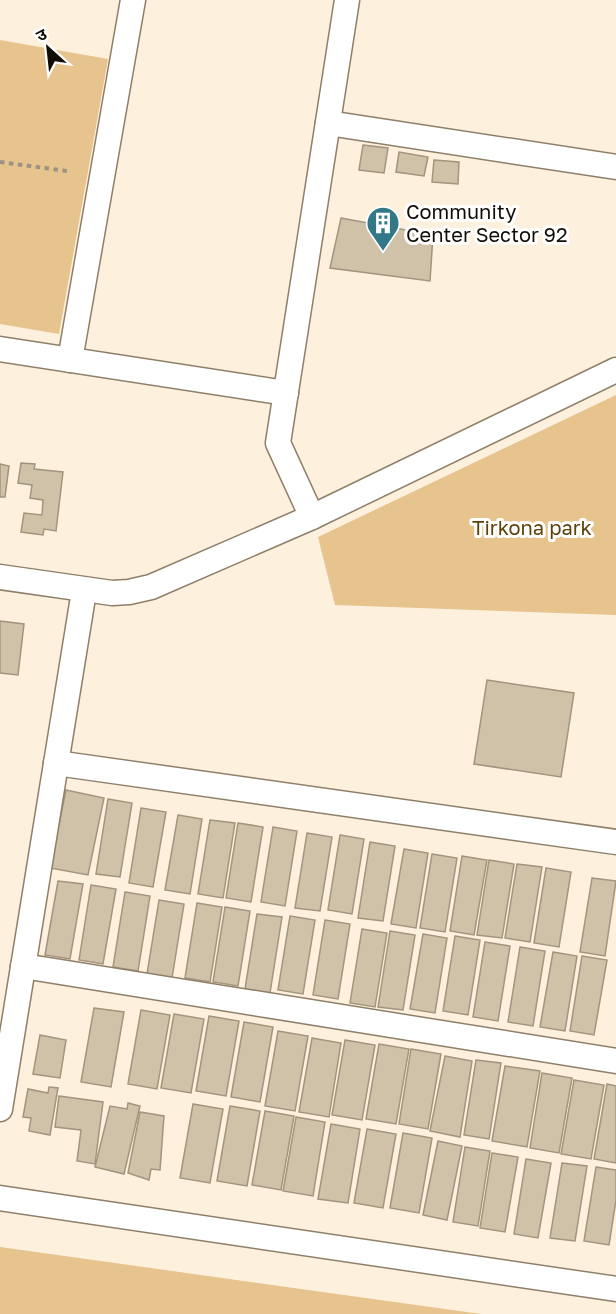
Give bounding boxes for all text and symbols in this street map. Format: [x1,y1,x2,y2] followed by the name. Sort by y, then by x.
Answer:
[18,18,78,78] north arrow
[32,23,50,46] text: उ
[406,199,568,246] place label: Community Center Sector 92
[365,205,401,252] building icon: Community Center Sector 92
[472,515,592,539] park label: Tirkona park

